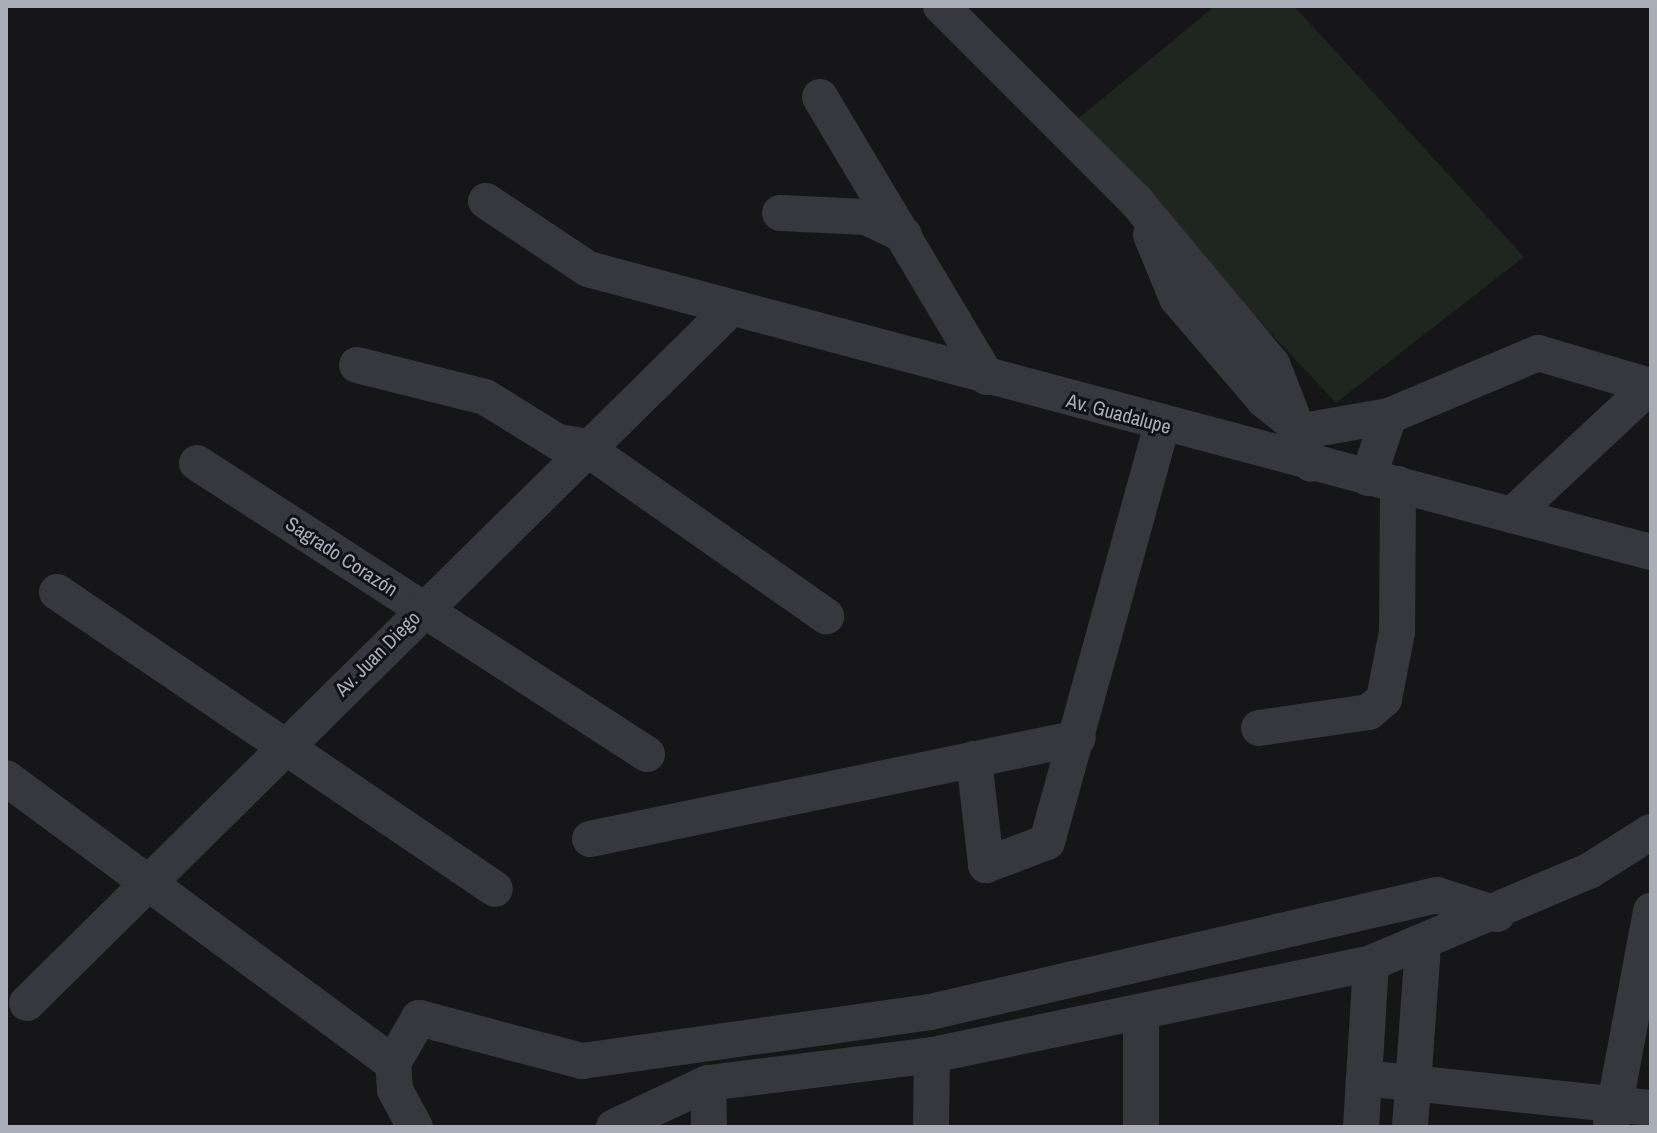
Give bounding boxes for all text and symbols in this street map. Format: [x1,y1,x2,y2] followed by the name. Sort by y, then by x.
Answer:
[1064,388,1174,438] street label: Av. Guadalupe
[282,511,402,601] street label: Sagrado Corazón
[329,605,425,701] street label: Av. Juan Diego

